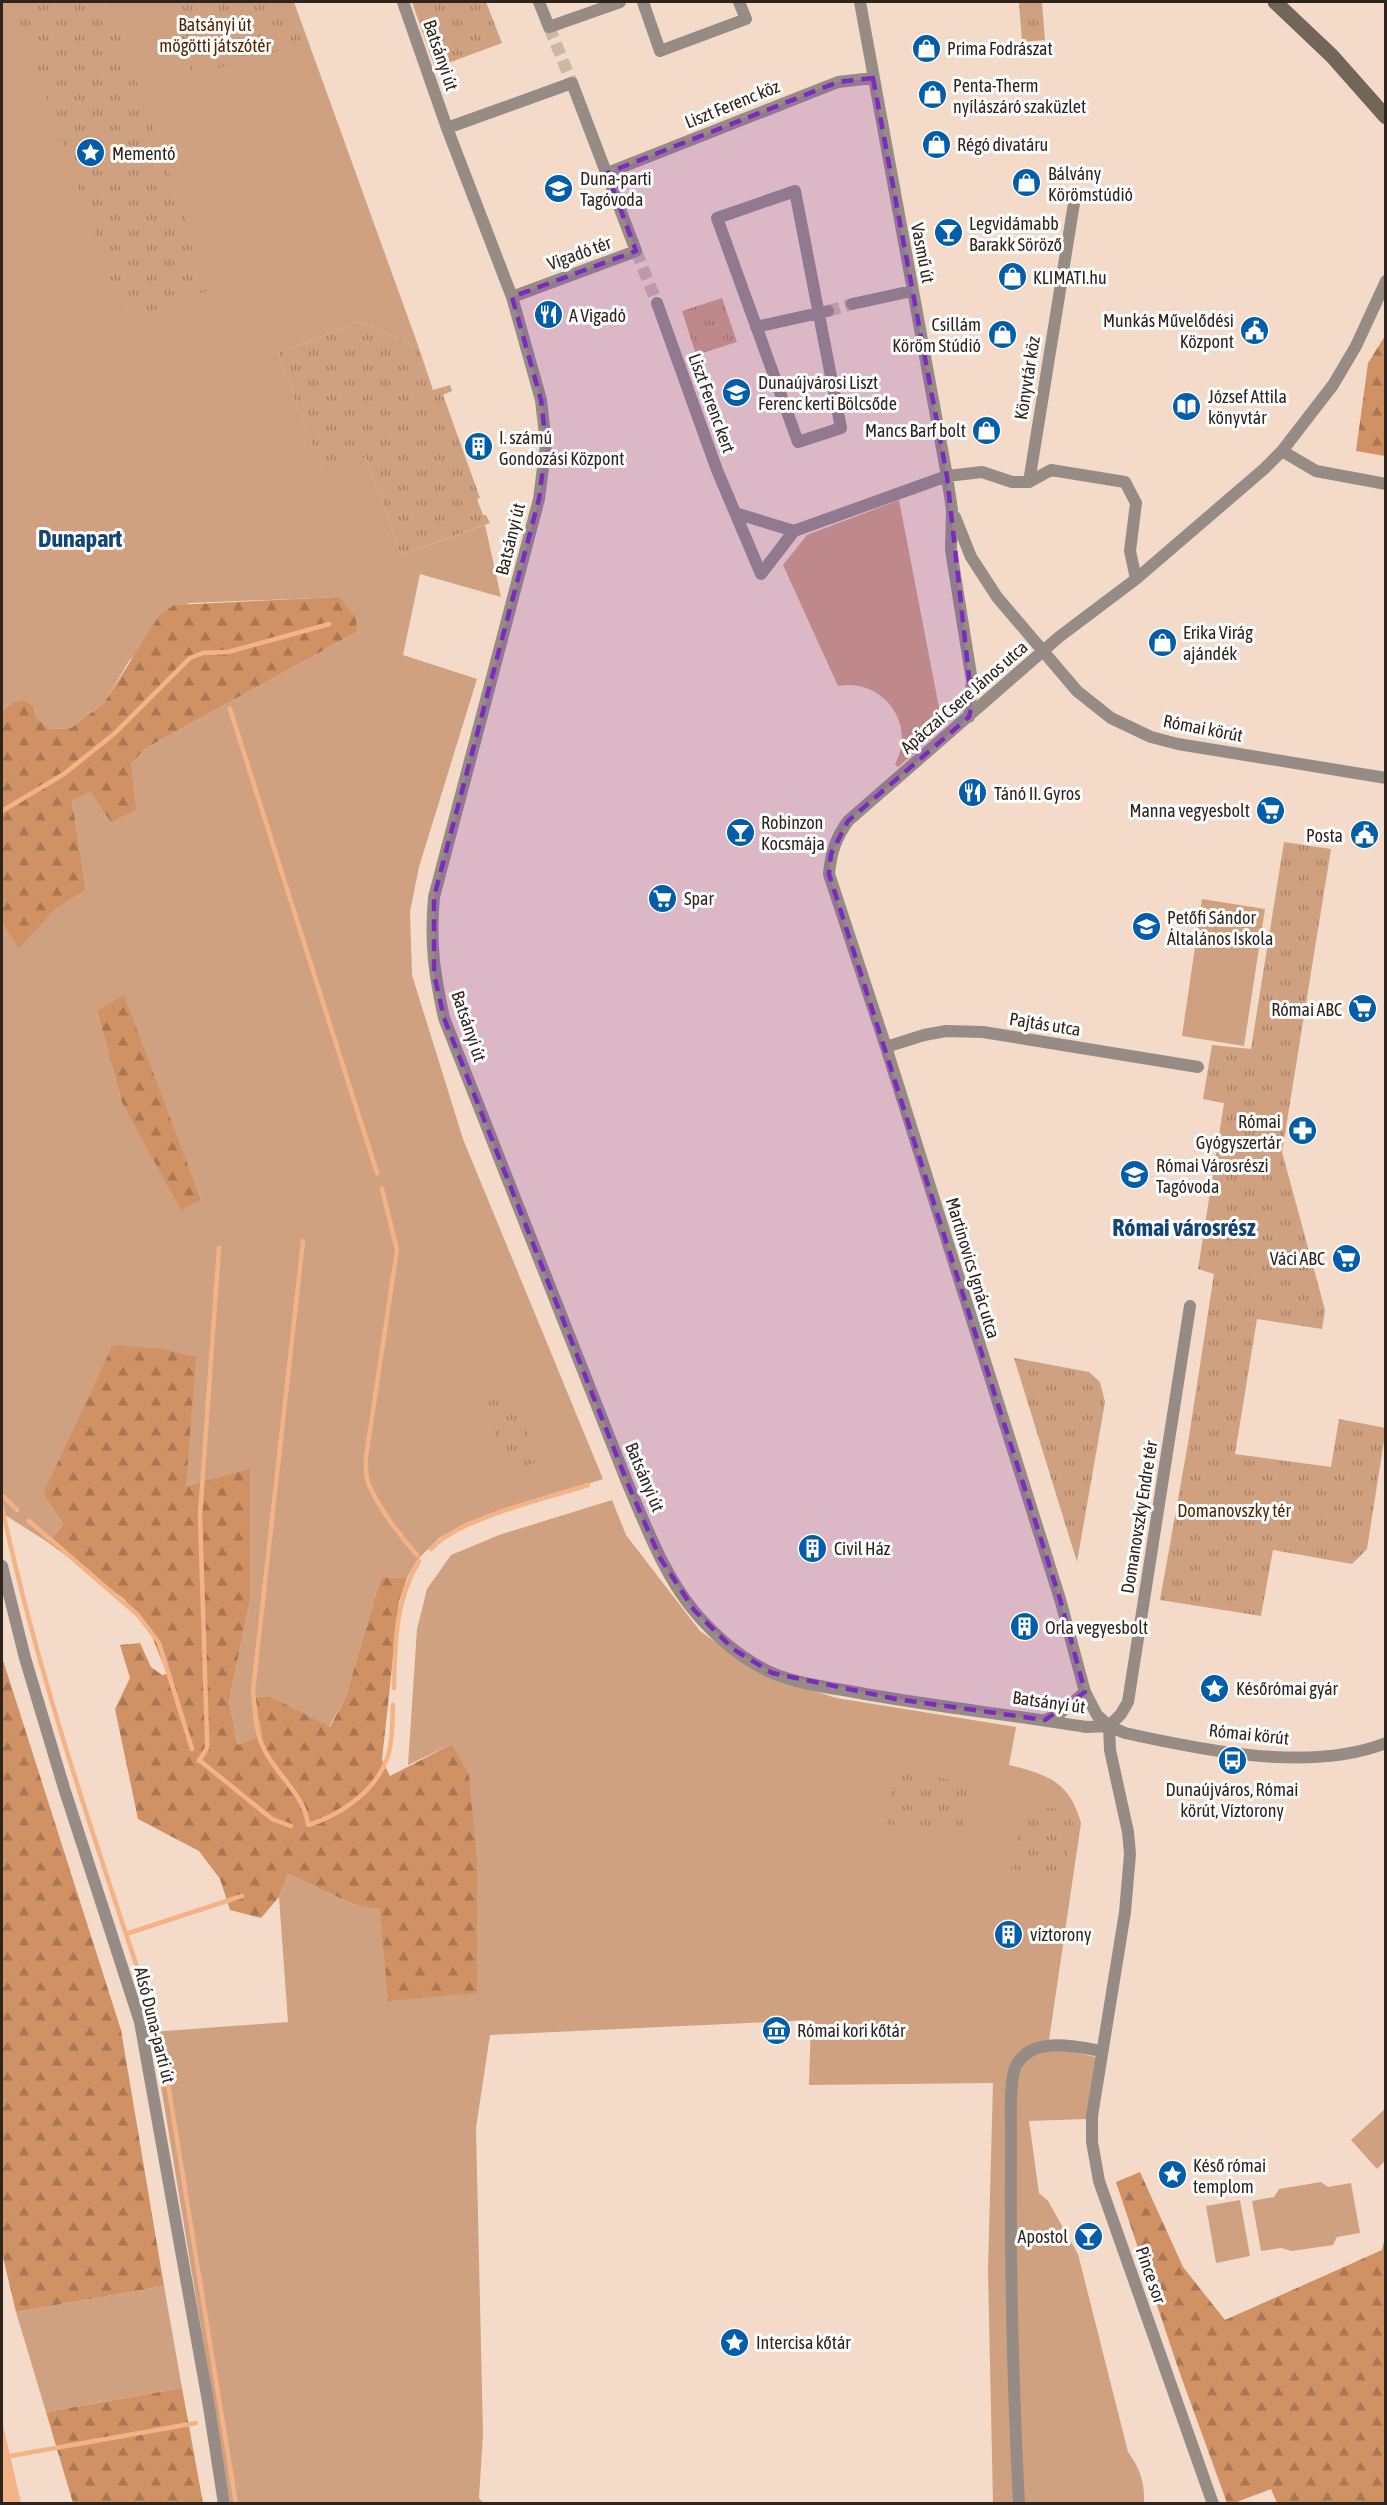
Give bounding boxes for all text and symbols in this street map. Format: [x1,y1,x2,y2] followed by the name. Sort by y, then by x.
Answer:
[159,14,271,56] park label: Batsányi út mögötti játszótér
[419,17,463,93] street label: Batsányi út
[910,32,942,64] shop icon: Prima Fodrászat
[947,38,1053,59] place label: Prima Fodrászat
[682,75,783,133] street label: Liszt Ferenc köz
[953,75,1086,117] place label: Penta-Therm nyílászáró szaküzlet
[916,79,948,111] shop icon: Penta-Therm nyílászáró szaküzlet
[920,128,952,160] shop icon: Régó divatáru
[957,134,1048,155] place label: Régó divatáru
[75,137,107,169] place icon: Mementó
[112,143,176,164] place label: Mementó
[1048,163,1133,205] place label: Bálvány Körömstúdió
[1011,167,1043,199] shop icon: Bálvány Körömstúdió
[580,168,652,210] place label: Duna-parti Tagóvoda
[543,172,575,204] school or university icon: Duna-parti Tagóvoda
[969,213,1062,255] place label: Legvidámabb Barakk Söröző
[932,217,964,249] bar icon: Legvidámabb Barakk Söröző
[907,221,939,285] street label: Vasmű út
[544,231,615,274] street label: Vigadó tér
[996,261,1028,293] shop icon: KLIMATI.hu
[1033,267,1107,288] place label: KLIMATI.hu
[532,299,564,331] restaurant icon: A Vigadó
[569,305,626,326] place label: A Vigadó
[1103,310,1234,352] place label: Munkás Művelődési Központ
[892,314,981,356] place label: Csillám Köröm Stúdió
[1239,314,1271,346] public building icon: Munkás Művelődési Központ
[986,318,1018,350] shop icon: Csillám Köröm Stúdió
[1010,334,1044,421] street label: Könyvtár köz
[684,351,740,455] street label: Liszt Ferenc kert
[758,372,897,414] place label: Dunaújvárosi Liszt Ferenc kerti Bölcsőde
[721,376,753,408] school or university icon: Dunaújvárosi Liszt Ferenc kerti Bölcsőde
[1208,386,1287,428] place label: József Attila könyvtár
[1171,390,1203,422] library icon: József Attila könyvtár
[971,414,1003,446] shop icon: Mancs Barf bolt
[865,420,966,441] place label: Mancs Barf bolt
[499,427,624,469] place label: I. számú Gondozási Központ
[462,431,494,463] building icon: I. számú Gondozási Központ
[491,501,529,577] street label: Batsányi út
[38,525,122,552] district label: Dunapart
[1183,622,1253,664] place label: Erika Virág ajándék
[1146,626,1178,658] shop icon: Erika Virág ajándék
[896,636,1032,758] street label: Apáczai Csere János utca
[1161,710,1245,746] street label: Római körút
[957,777,989,809] restaurant icon: Tánó II. Gyros
[994,783,1081,804] place label: Tánó II. Gyros
[1255,794,1287,826] supermarket icon: Manna vegyesbolt
[1129,800,1250,821] place label: Manna vegyesbolt
[761,812,825,854] place label: Robinzon Kocsmája
[724,816,756,848] bar icon: Robinzon Kocsmája
[1348,819,1380,851] public building icon: Posta
[1306,825,1343,846] place label: Posta
[647,882,679,914] supermarket icon: Spar
[684,888,714,909] place label: Spar
[1167,907,1273,949] place label: Petőfi Sándor Általános Iskola
[1130,911,1162,943] school or university icon: Petőfi Sándor Általános Iskola
[447,988,491,1064] street label: Batsányi út
[1347,993,1379,1025] supermarket icon: Római ABC
[1271,999,1342,1020] place label: Római ABC
[1008,1008,1082,1040] street label: Pajtás utca
[1196,1111,1282,1153] place label: Római Gyógyszertár
[1286,1115,1318,1147] pharmacy icon: Római Gyógyszertár
[1156,1155,1269,1197] place label: Római Városrészi Tagóvoda
[1119,1159,1151,1191] school or university icon: Római Városrészi Tagóvoda
[942,1195,1004,1341] street label: Martinovics Ignác utca
[1112,1214,1256,1241] district label: Római városrész
[1330,1242,1362,1274] supermarket icon: Váci ABC
[1270,1248,1325,1269] place label: Váci ABC
[1117,1438,1162,1595] street label: Domanovszky Endre tér
[621,1439,669,1515] street label: Batsányi út
[1177,1500,1291,1521] park label: Domanovszky tér
[797,1532,829,1564] building icon: Civil Ház
[834,1538,891,1559] place label: Civil Ház
[1008,1611,1040,1643] building icon: Orla vegyesbolt
[1045,1617,1148,1638] place label: Orla vegyesbolt
[1199,1672,1231,1704] place icon: Későrómai gyár
[1236,1678,1338,1699] place label: Későrómai gyár
[1011,1686,1087,1718] street label: Batsányi út
[1208,1719,1290,1749] street label: Római körút
[1216,1744,1248,1776] bus stop icon: Dunaújváros, Római körút, Víztorony
[1165,1779,1299,1821] place label: Dunaújváros, Római körút, Víztorony
[993,1918,1025,1950] building icon: víztorony
[1030,1924,1091,1945] place label: víztorony
[130,1965,180,2085] street label: Alsó Duna-parti út
[760,2014,792,2046] museum icon: Római kori kőtár
[797,2020,906,2041] place label: Római kori kőtár
[1193,2155,1266,2197] place label: Késő római templom
[1156,2159,1188,2191] place icon: Késő római templom
[1073,2220,1105,2252] bar icon: Apostol
[1018,2226,1068,2247] place label: Apostol
[1132,2244,1171,2307] street label: Pince sor
[719,2326,751,2358] place icon: Intercisa kőtár
[756,2332,851,2353] place label: Intercisa kőtár

